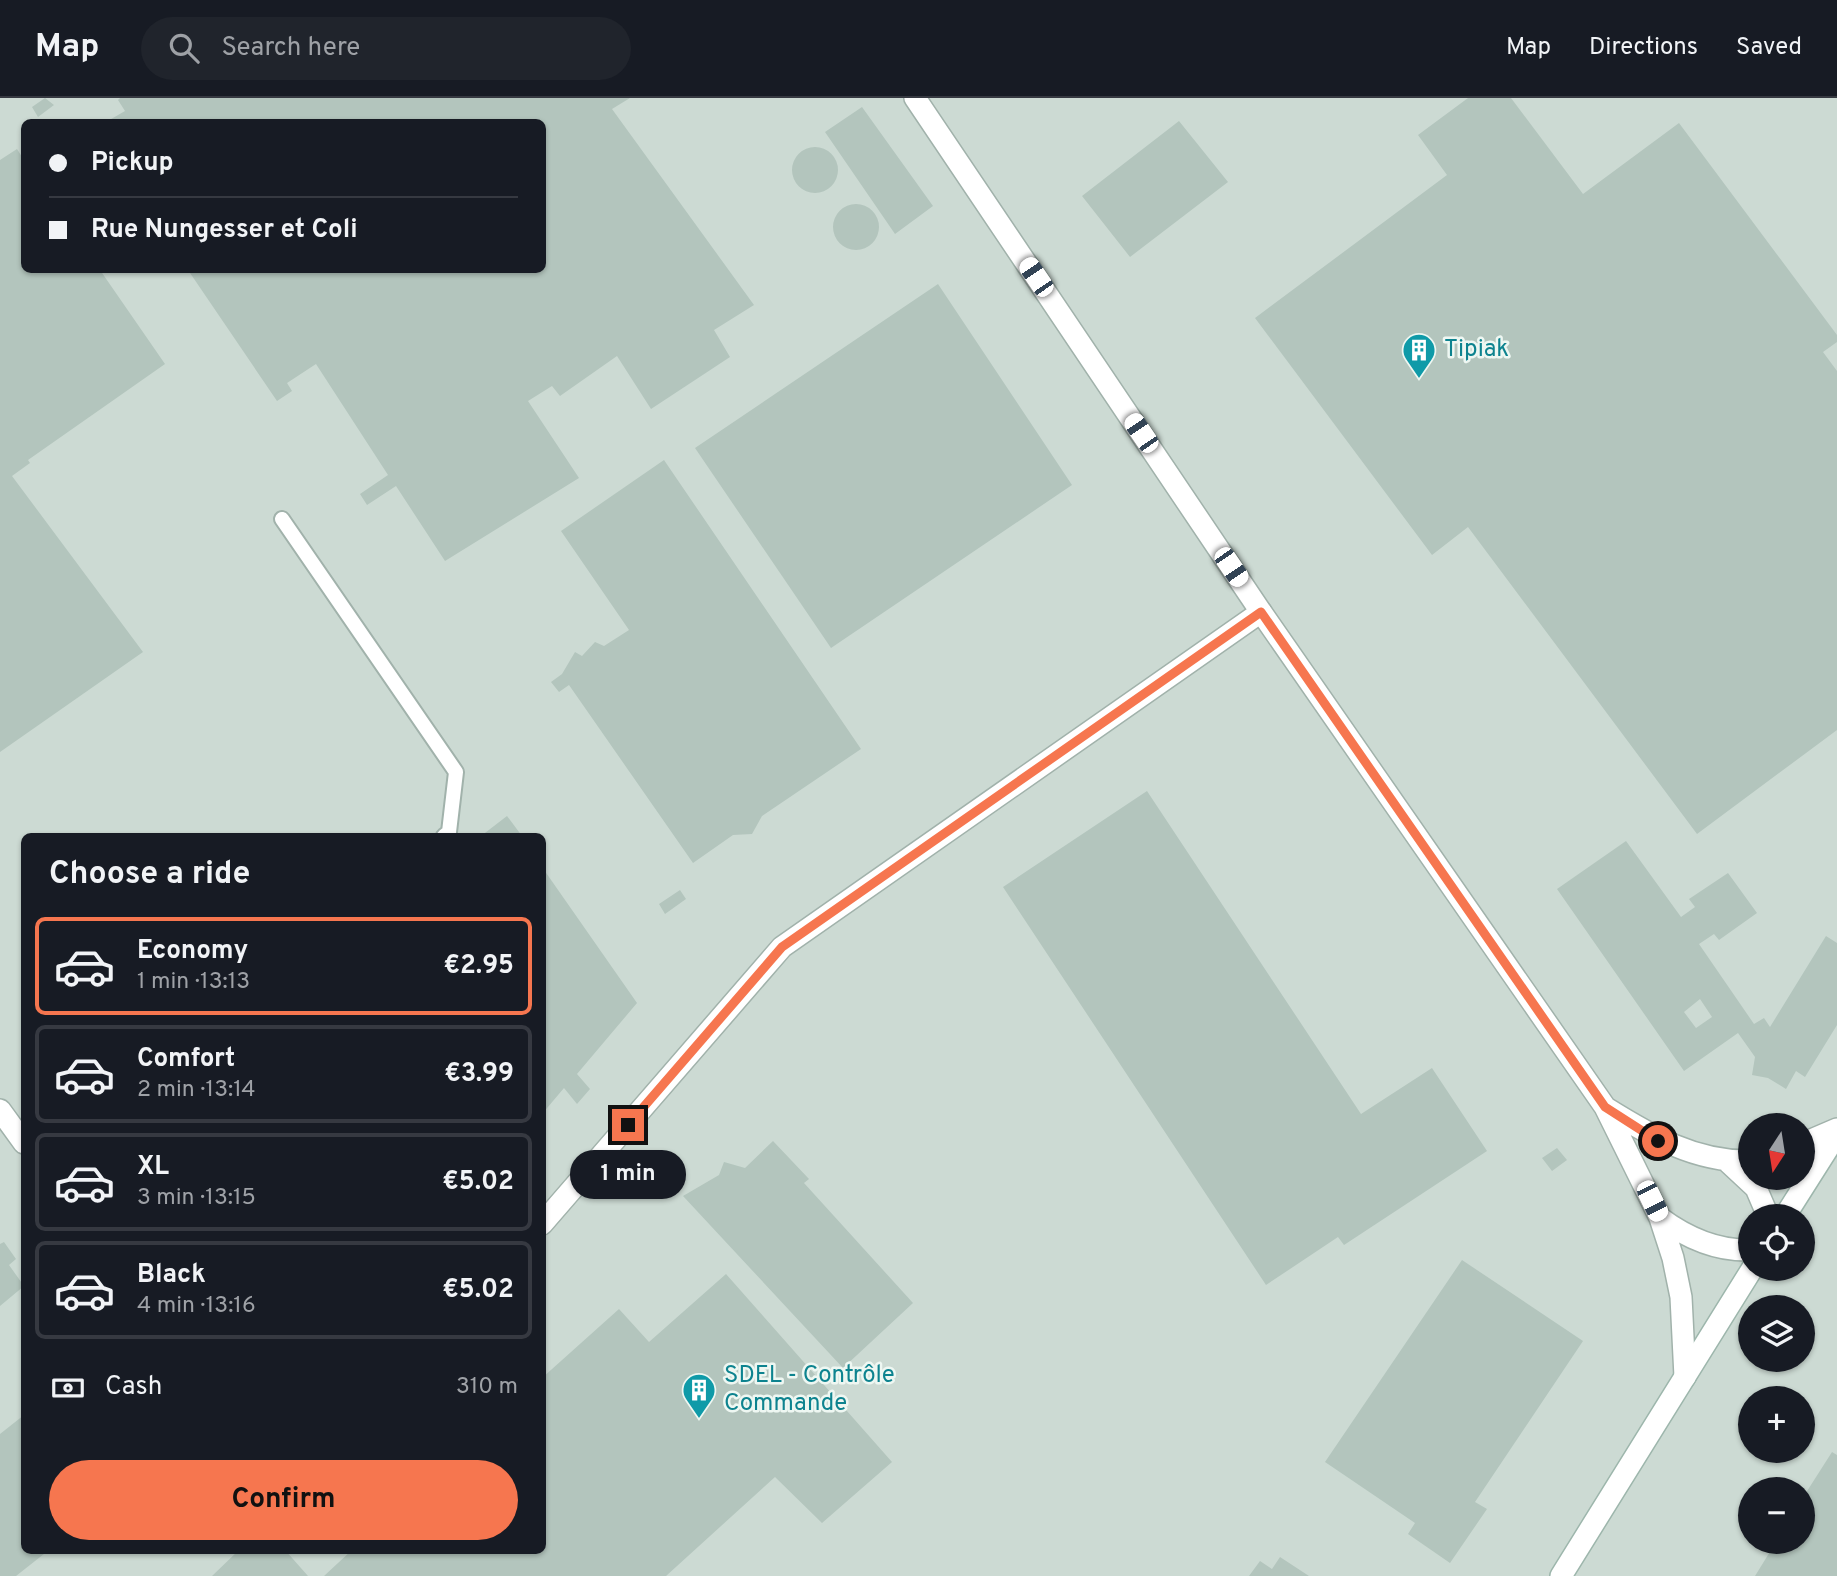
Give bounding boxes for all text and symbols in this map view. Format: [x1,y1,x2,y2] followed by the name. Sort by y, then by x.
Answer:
[141,17,631,80] search box
[35,27,99,69] text: Map
[165,29,203,67] icon: search
[221,32,360,65] text: Search here
[1506,33,1551,63] text: Map
[1589,33,1698,63] text: Directions
[1736,33,1802,63] text: Saved
[91,147,174,180] text: Pickup
[91,214,358,247] text: Rue Nungesser et Coli
[1016,254,1057,300] car
[1400,331,1438,380] building icon: Tipiak
[1444,335,1509,365] place label: Tipiak
[1121,410,1162,456] car
[1211,544,1252,590] car
[49,855,250,895] text: Choose a ride
[53,935,116,998] icon: car
[137,935,248,968] text: Economy
[443,950,514,983] text: €2.95
[137,968,250,997] text: 1 min · 13:13
[53,1043,116,1106] icon: car
[137,1043,235,1076] text: Comfort
[444,1058,514,1091] text: €3.99
[137,1076,256,1105] text: 2 min · 13:14
[612,1109,644,1141] route end
[1738,1113,1815,1190] north arrow
[1738,1113,1815,1554] map controls
[1642,1125,1674,1157] route start
[570,1150,686,1198] callout: 1 min
[53,1151,116,1214] icon: car
[137,1151,169,1184] text: XL
[600,1160,656,1189] text: 1 min
[442,1166,514,1199] text: €5.02
[1634,1178,1671,1224] car
[137,1184,256,1213] text: 3 min · 13:15
[1738,1204,1815,1281] button: locate
[53,1259,116,1322] icon: car
[137,1259,206,1292] text: Black
[442,1274,514,1307] text: €5.02
[137,1292,256,1321] text: 4 min · 13:16
[1738,1295,1815,1372] button: layers
[724,1361,895,1419] place label: SDEL - Contrôle Commande
[49,1369,87,1407] icon: cash
[105,1371,162,1404] text: Cash
[680,1371,718,1420] building icon: SDEL - Contrôle Commande
[456,1373,518,1402] text: 310 m
[1738,1386,1815,1463] button: +
[49,1460,518,1540] button: Confirm
[1738,1477,1815,1554] button: −

